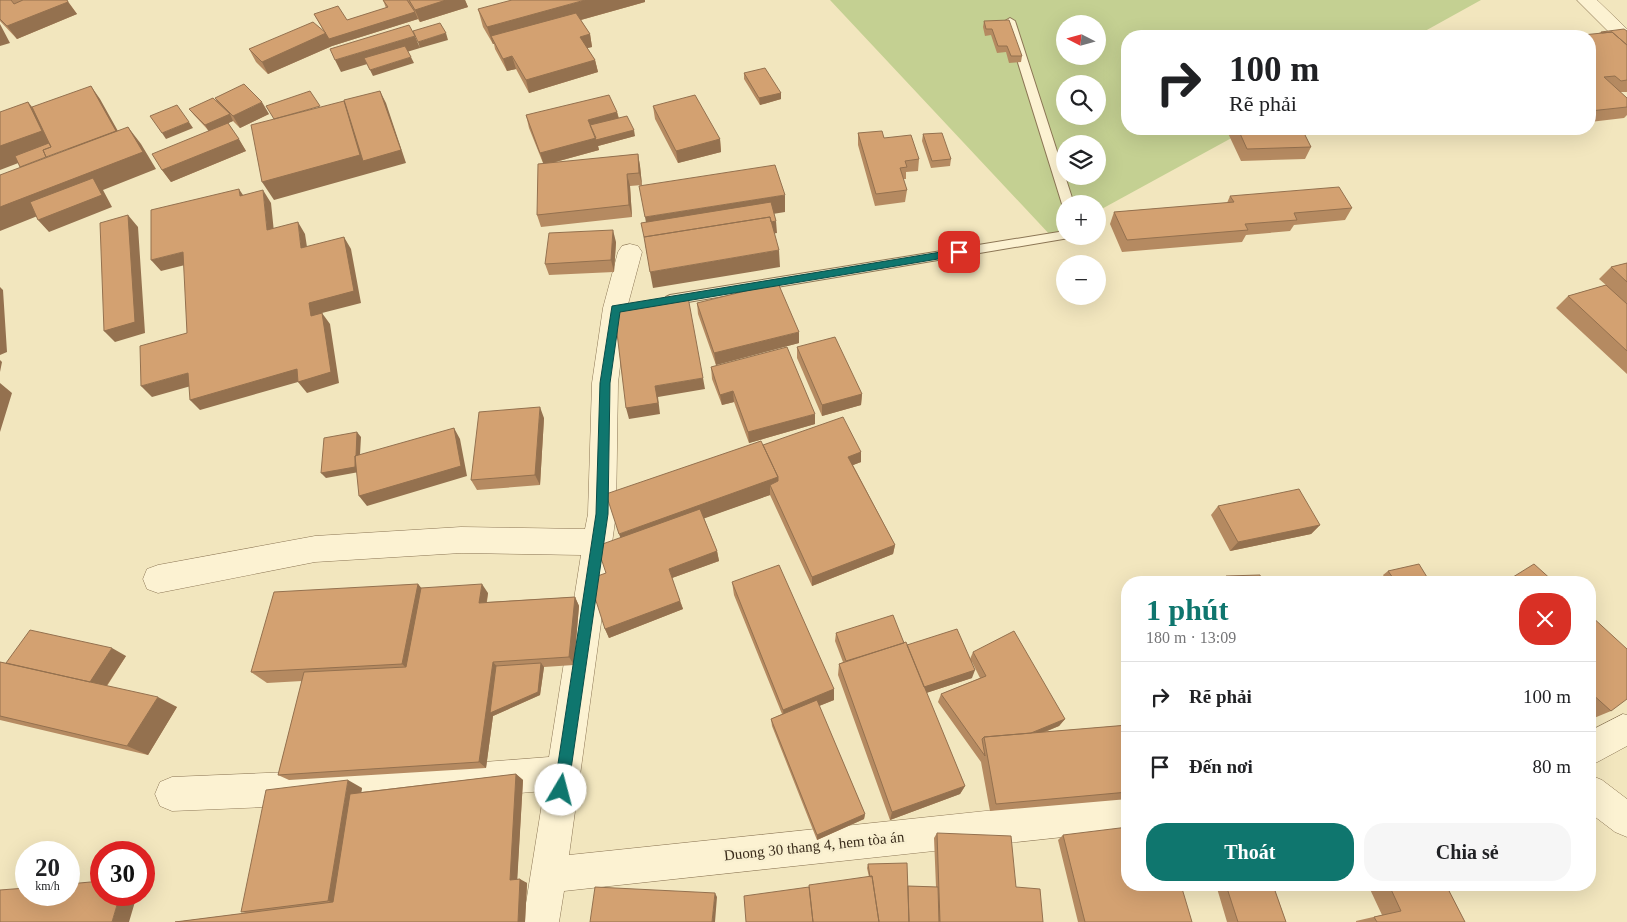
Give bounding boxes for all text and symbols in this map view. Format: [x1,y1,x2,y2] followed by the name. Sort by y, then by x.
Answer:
[1056,15,1106,65] north arrow
[1056,15,1106,305] map controls
[1146,50,1211,115] icon: right
[1229,50,1319,89] text: 100 m
[1056,75,1106,125] button: search
[1229,91,1297,116] text: Rẽ phải
[1056,135,1106,185] button: layers
[1056,195,1106,245] button: +
[938,231,980,273] pin
[945,238,973,266] icon: arrive
[1056,255,1106,305] button: −
[1146,593,1229,626] text: 1 phút
[1519,593,1571,645] button: close
[1146,629,1236,646] text: 180 m · 13:09
[1146,683,1174,711] icon: right
[1189,686,1252,707] text: Rẽ phải
[1523,686,1571,707] text: 100 m
[1146,753,1174,781] icon: arrive
[1189,756,1253,777] text: Đến nơi
[1532,756,1571,777] text: 80 m
[534,763,586,815] position arrow
[1146,823,1354,881] button: Thoát
[1364,823,1571,881] button: Chia sẻ
[723,829,905,863] street label: Duong 30 thang 4, hem tòa án
[90,841,155,906] speed limit sign: 30
[35,854,60,881] text: 20
[35,879,60,893] text: km/h

